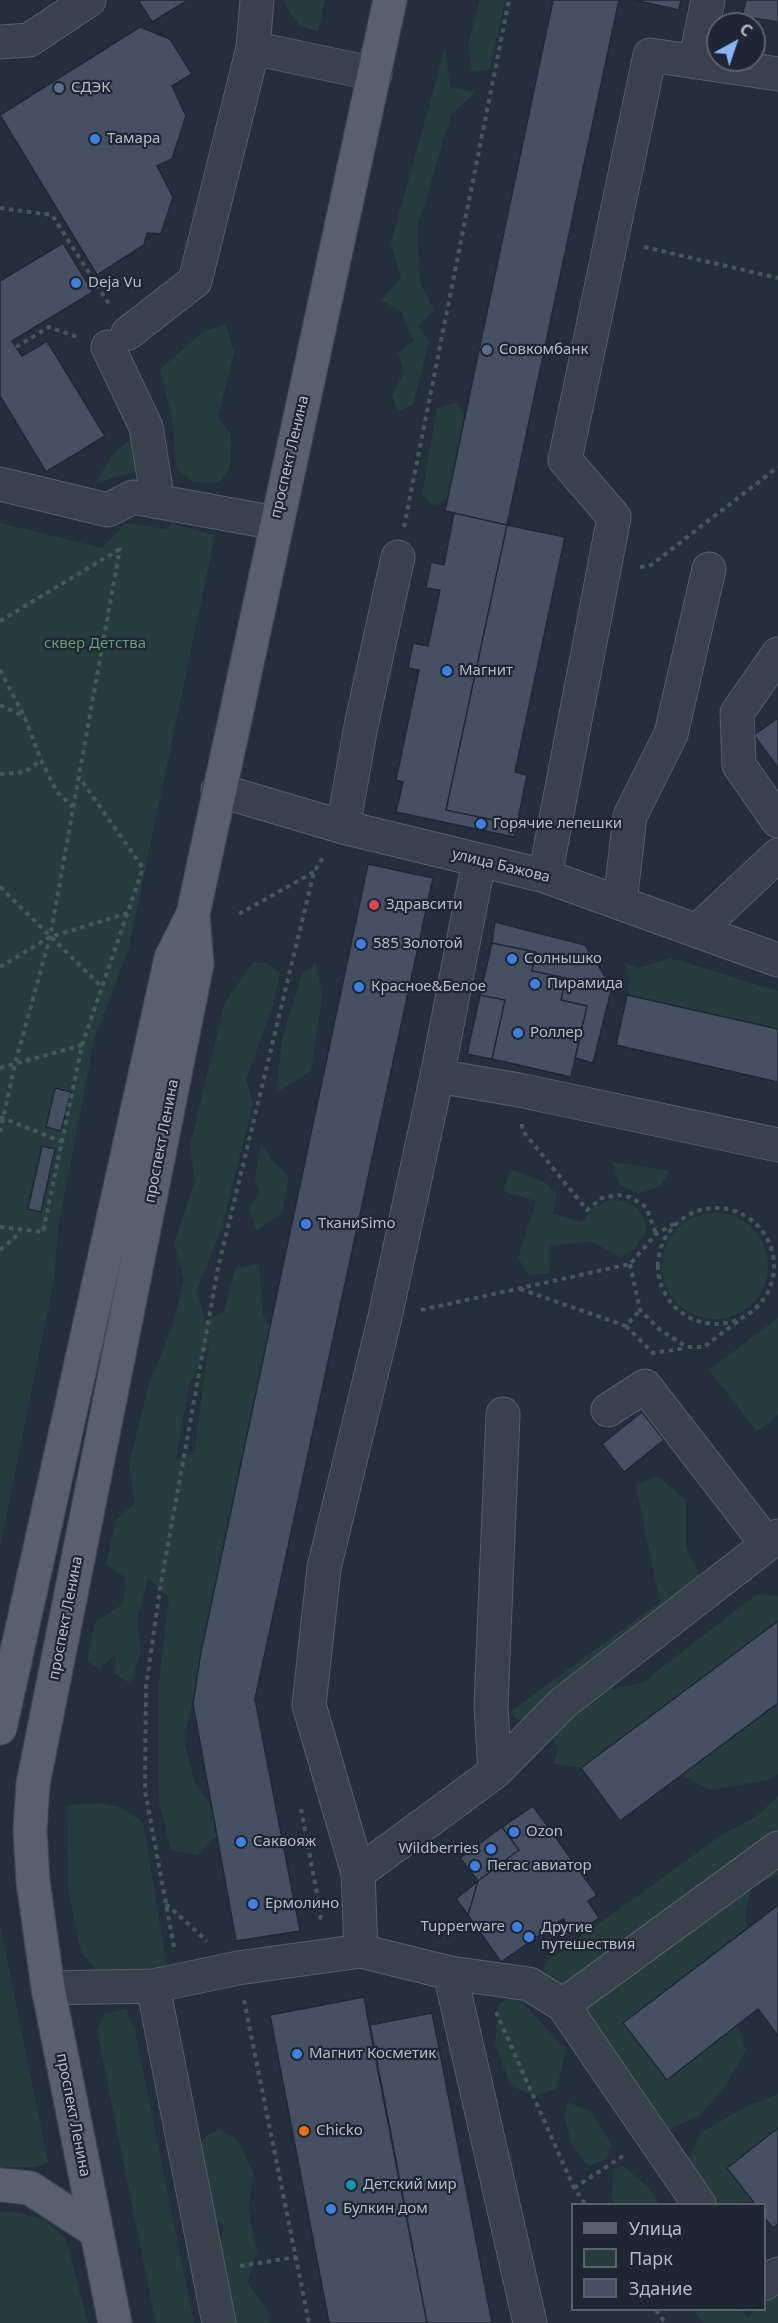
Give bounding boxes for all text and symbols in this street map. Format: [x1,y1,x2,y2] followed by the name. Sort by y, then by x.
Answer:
[706,12,766,72] north arrow
[735,18,757,41] text: С
[71,79,111,97] place label: СДЭК
[52,81,66,95] marker: СДЭК
[107,130,160,148] place label: Тамара
[88,132,102,146] marker: Тамара
[88,274,142,292] place label: Deja Vu
[69,276,83,290] marker: Deja Vu
[499,341,589,359] place label: Совкомбанк
[480,343,494,357] marker: Совкомбанк
[267,394,313,520] street label: проспект Ленина
[44,635,146,653] park label: сквер Детства
[459,662,513,680] place label: Магнит
[440,664,454,678] marker: Магнит
[493,815,622,833] place label: Горячие лепешки
[474,817,488,831] marker: Горячие лепешки
[450,845,552,887] street label: улица Бажова
[386,896,463,914] place label: Здравсити
[367,898,381,912] marker: Здравсити
[373,935,463,953] place label: 585 Золотой
[354,937,368,951] marker: 585 Золотой
[524,950,602,968] place label: Солнышко
[505,952,519,966] marker: Солнышко
[547,975,623,993] place label: Пирамида
[528,977,542,991] marker: Пирамида
[371,978,486,996] place label: Красное&Белое
[352,980,366,994] marker: Красное&Белое
[530,1024,583,1042] place label: Роллер
[511,1026,525,1040] marker: Роллер
[141,1078,183,1204] street label: проспект Ленина
[318,1215,396,1233] place label: ТканиSimo
[299,1217,313,1231] marker: ТканиSimo
[45,1555,87,1681] street label: проспект Ленина
[526,1823,563,1841] place label: Ozon
[507,1825,521,1839] marker: Ozon
[253,1833,316,1851] place label: Саквояж
[234,1835,248,1849] marker: Саквояж
[398,1840,479,1858] place label: Wildberries
[484,1842,498,1856] marker: Wildberries
[487,1857,592,1875] place label: Пегас авиатор
[468,1859,482,1873] marker: Пегас авиатор
[265,1895,339,1913] place label: Ермолино
[246,1897,260,1911] marker: Ермолино
[420,1918,505,1936] place label: Tupperware
[541,1919,635,1954] place label: Другие путешествия
[510,1920,524,1934] marker: Tupperware
[522,1930,536,1944] marker: Другие путешествия
[309,2045,436,2063] place label: Магнит Косметик
[290,2047,304,2061] marker: Магнит Косметик
[52,2052,94,2178] street label: проспект Ленина
[316,2122,363,2140] place label: Chicko
[297,2124,311,2138] marker: Chicko
[363,2176,457,2194] place label: Детский мир
[344,2178,358,2192] marker: Детский мир
[343,2200,428,2218] place label: Булкин дом
[324,2202,338,2216] marker: Булкин дом
[571,2203,766,2311] legend
[629,2216,682,2240] text: Улица
[629,2246,673,2270] text: Парк
[629,2276,692,2300] text: Здание

